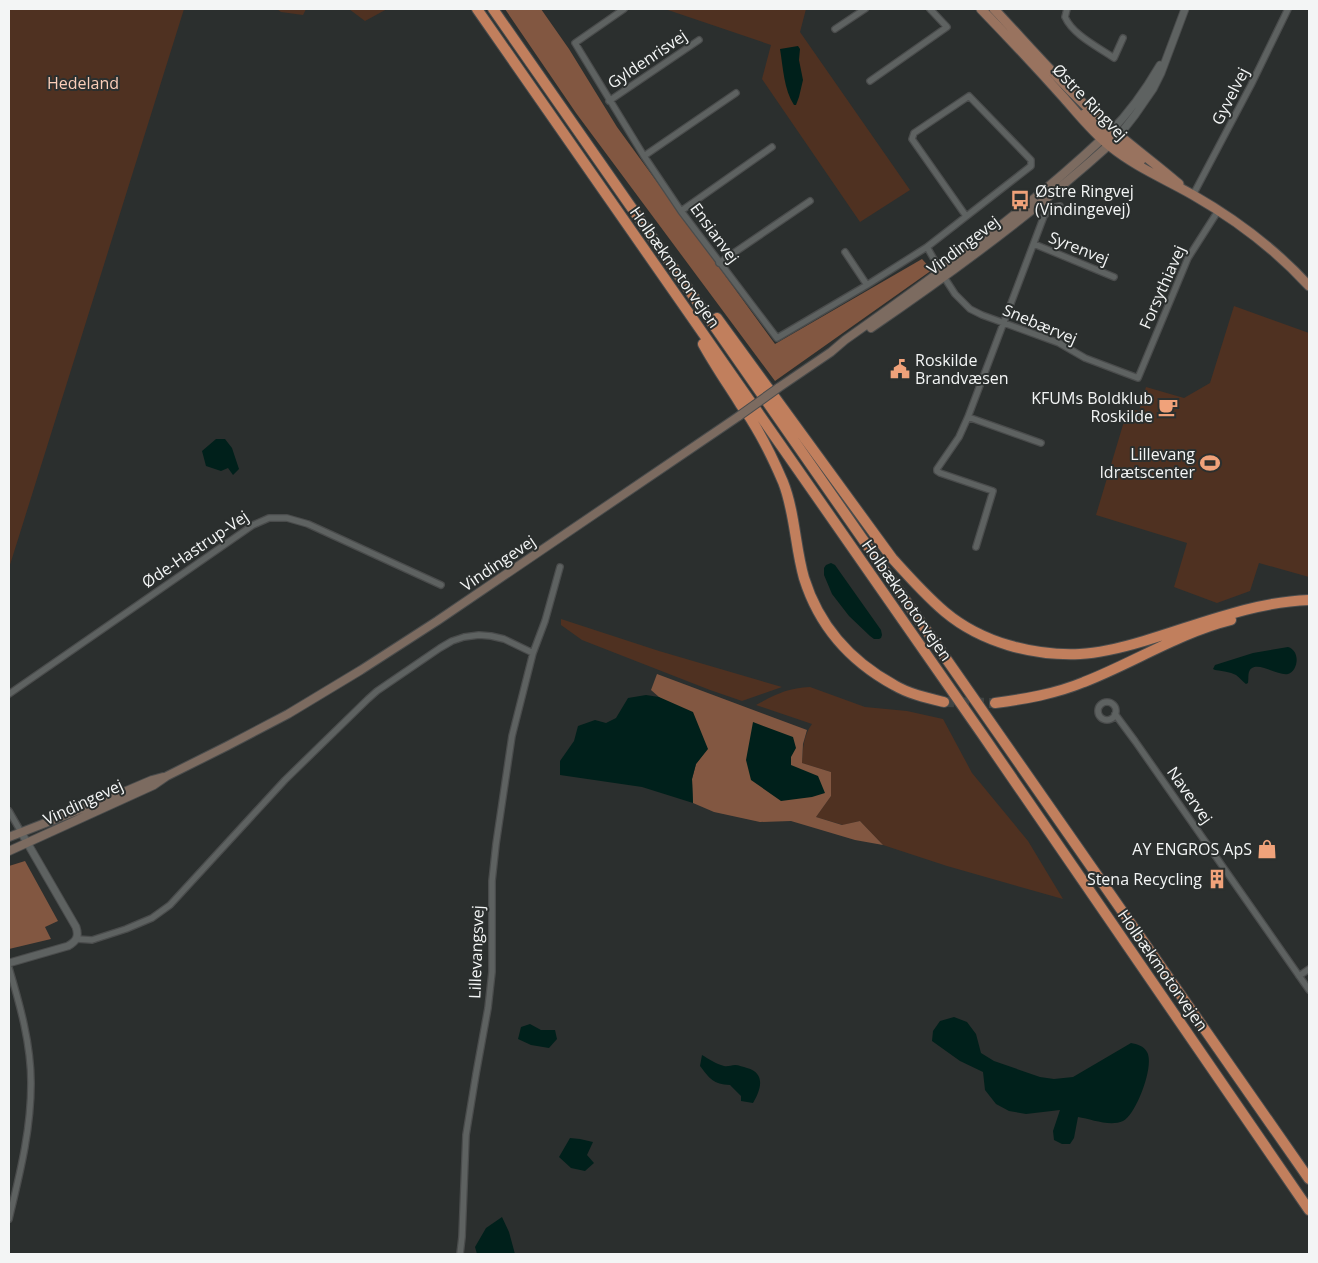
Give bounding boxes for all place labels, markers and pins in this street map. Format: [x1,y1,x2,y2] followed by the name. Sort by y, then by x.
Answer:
[1035,180,1134,220] place label: Østre Ringvej (Vindingevej)
[1009,189,1031,211] bus stop icon: Østre Ringvej (Vindingevej)
[915,349,1009,389] place label: Roskilde Brandvæsen
[889,358,911,380] public building icon: Roskilde Brandvæsen
[1031,387,1153,427] place label: KFUMs Boldklub Roskilde
[1157,396,1179,418] cafe icon: KFUMs Boldklub Roskilde
[1099,443,1195,483] place label: Lillevang Idrætscenter
[1199,452,1221,474] sports icon: Lillevang Idrætscenter
[1132,838,1252,860] place label: AY ENGROS ApS
[1256,838,1278,860] shop icon: AY ENGROS ApS
[1087,868,1202,890] place label: Stena Recycling
[1206,868,1228,890] building icon: Stena Recycling

